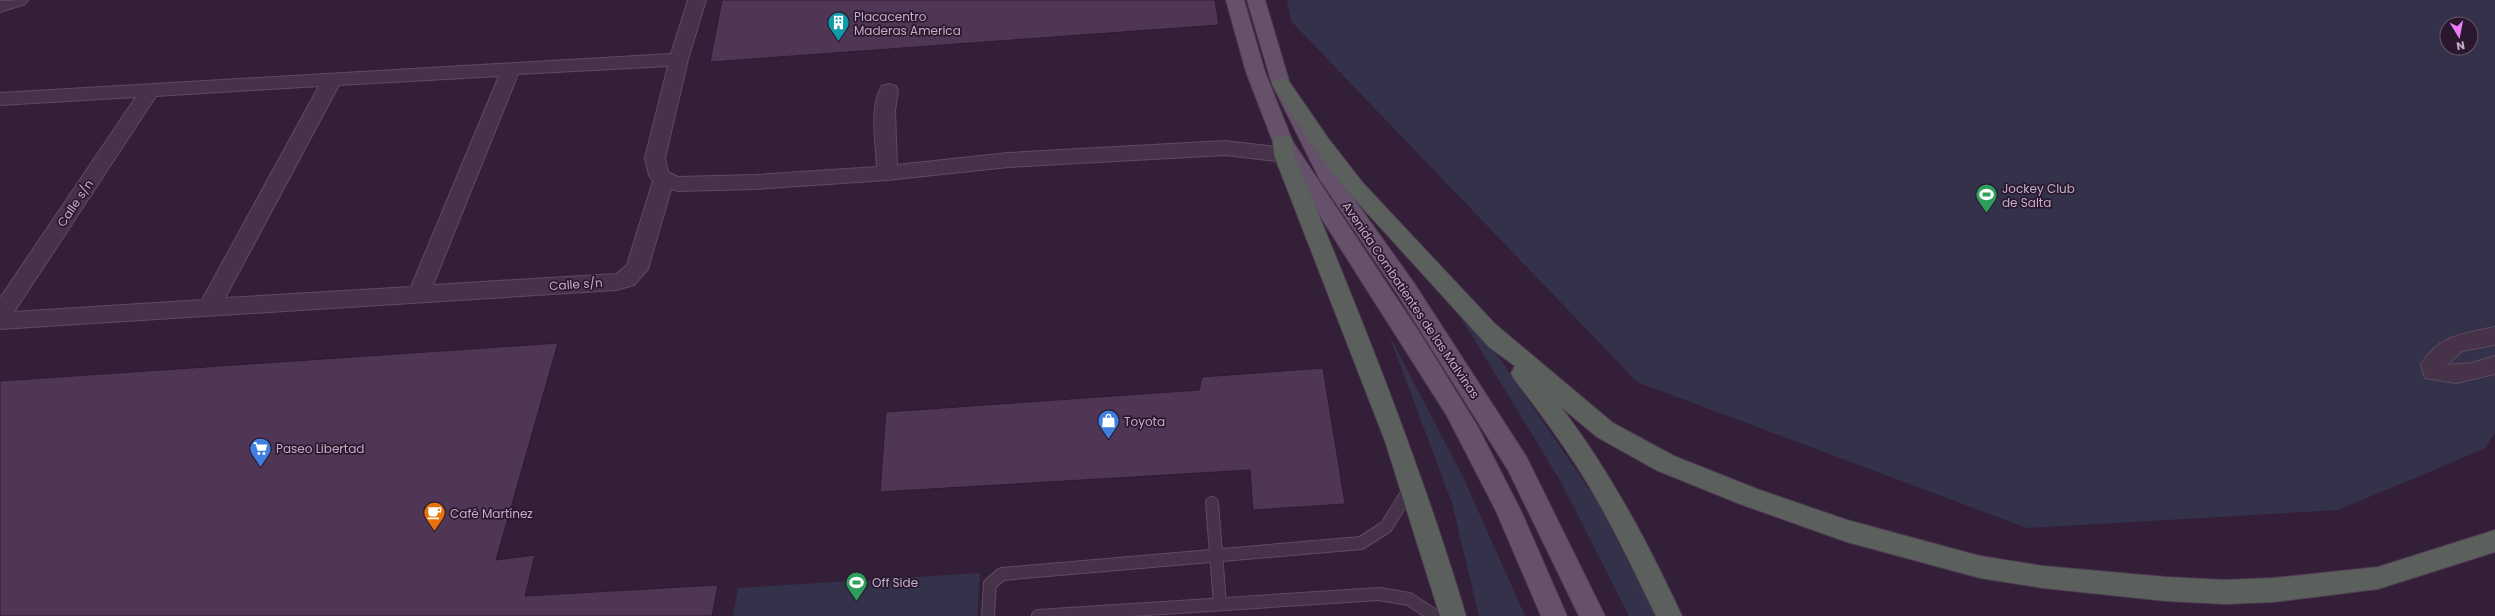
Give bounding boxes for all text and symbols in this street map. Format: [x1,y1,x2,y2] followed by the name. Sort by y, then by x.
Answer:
[854,8,961,39] place label: Placacentro Maderas America
[826,10,852,43] building icon: Placacentro Maderas America
[2439,16,2479,56] north arrow
[2455,37,2466,54] text: N
[53,176,97,230] street label: Calle s/n
[2002,180,2075,211] place label: Jockey Club de Salta
[1973,182,1999,215] sports icon: Jockey Club de Salta
[1339,198,1483,402] street label: Avenida Combatientes de las Malvinas
[549,274,603,294] street label: Calle s/n
[1096,408,1122,441] shop icon: Toyota
[1124,413,1165,430] place label: Toyota
[248,435,274,468] supermarket icon: Paseo Libertad
[276,440,364,457] place label: Paseo Libertad
[421,500,447,533] cafe icon: Café Martínez
[450,505,533,522] place label: Café Martínez
[844,569,870,602] sports icon: Off Side
[872,574,918,591] place label: Off Side

